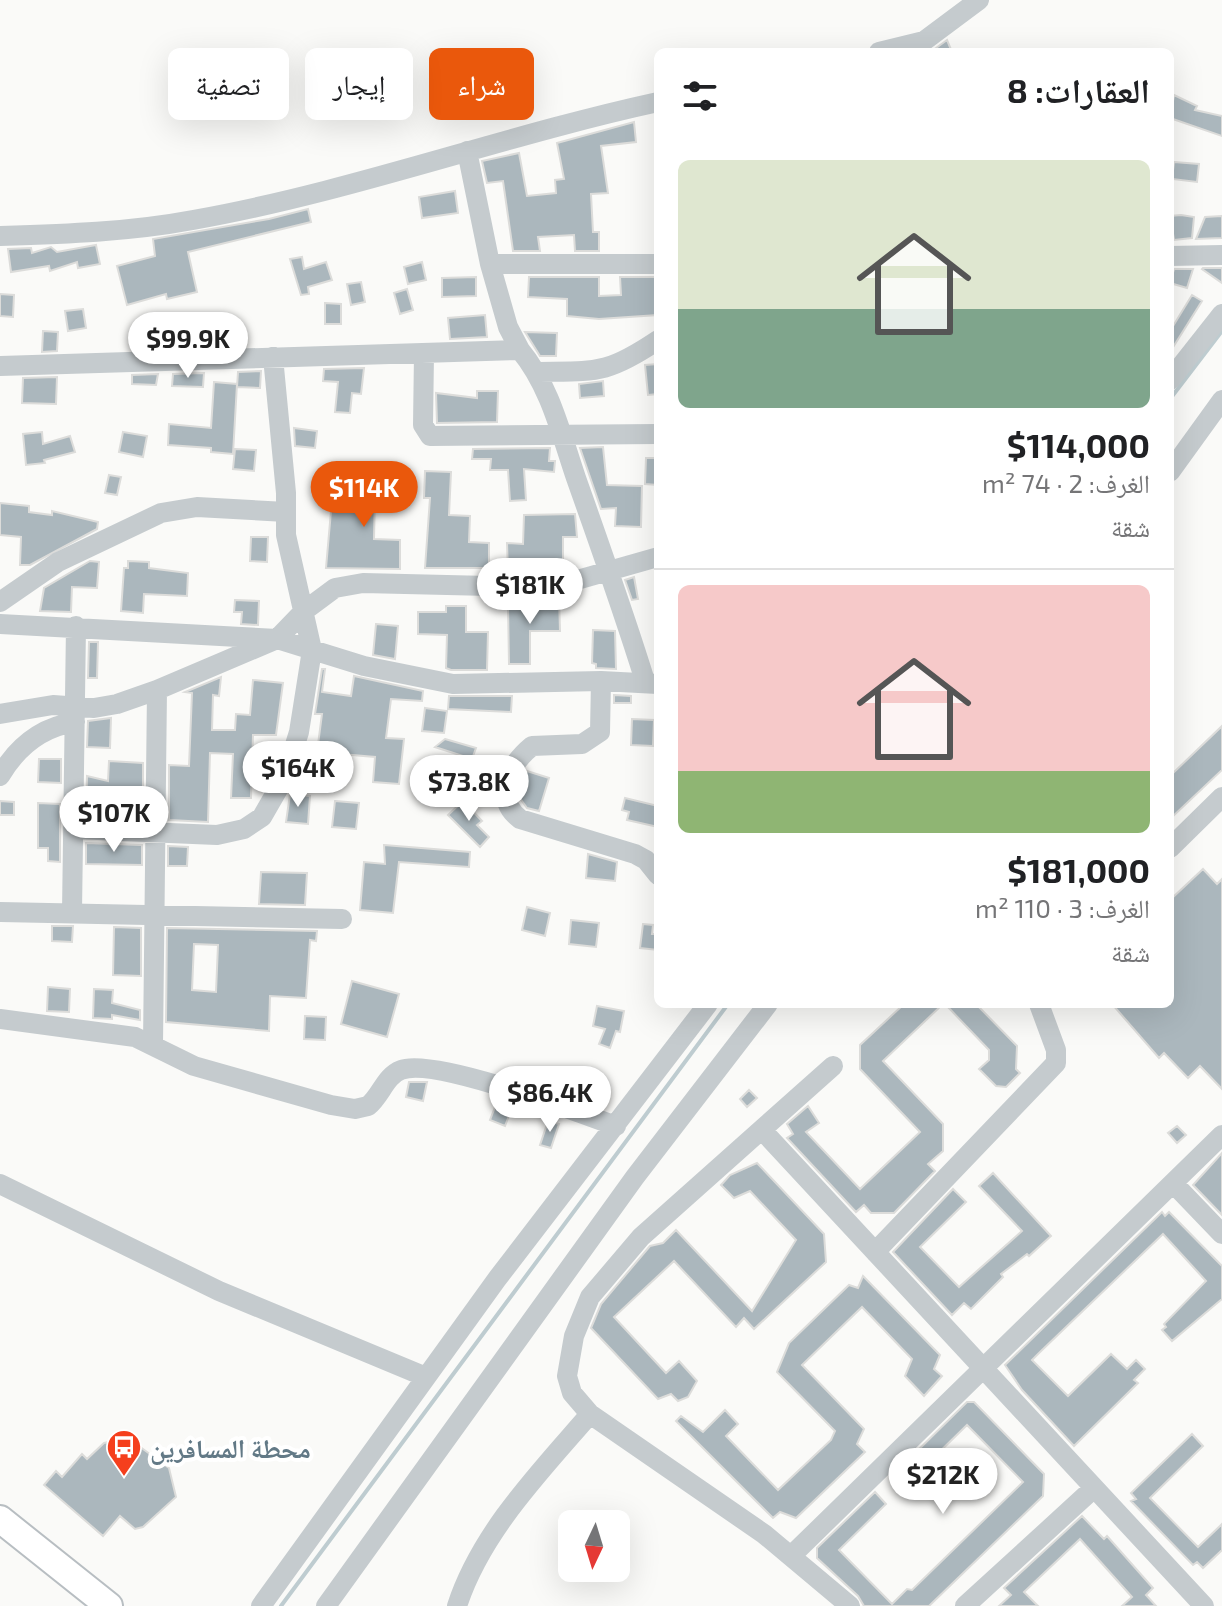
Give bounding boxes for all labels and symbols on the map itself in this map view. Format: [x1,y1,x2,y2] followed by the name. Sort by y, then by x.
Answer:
[123,312,253,380] pin: $99.9K
[308,461,420,529] pin: $114K
[474,558,586,626] pin: $181K
[242,741,354,809] pin: $164K
[404,755,534,823] pin: $73.8K
[58,786,170,854] pin: $107K
[485,1066,615,1134] pin: $86.4K
[105,1428,143,1478] bus stop icon: محطة المسافرين
[150,1432,311,1465] place label: محطة المسافرين
[887,1448,999,1516] pin: $212K
[558,1510,630,1582] north arrow

